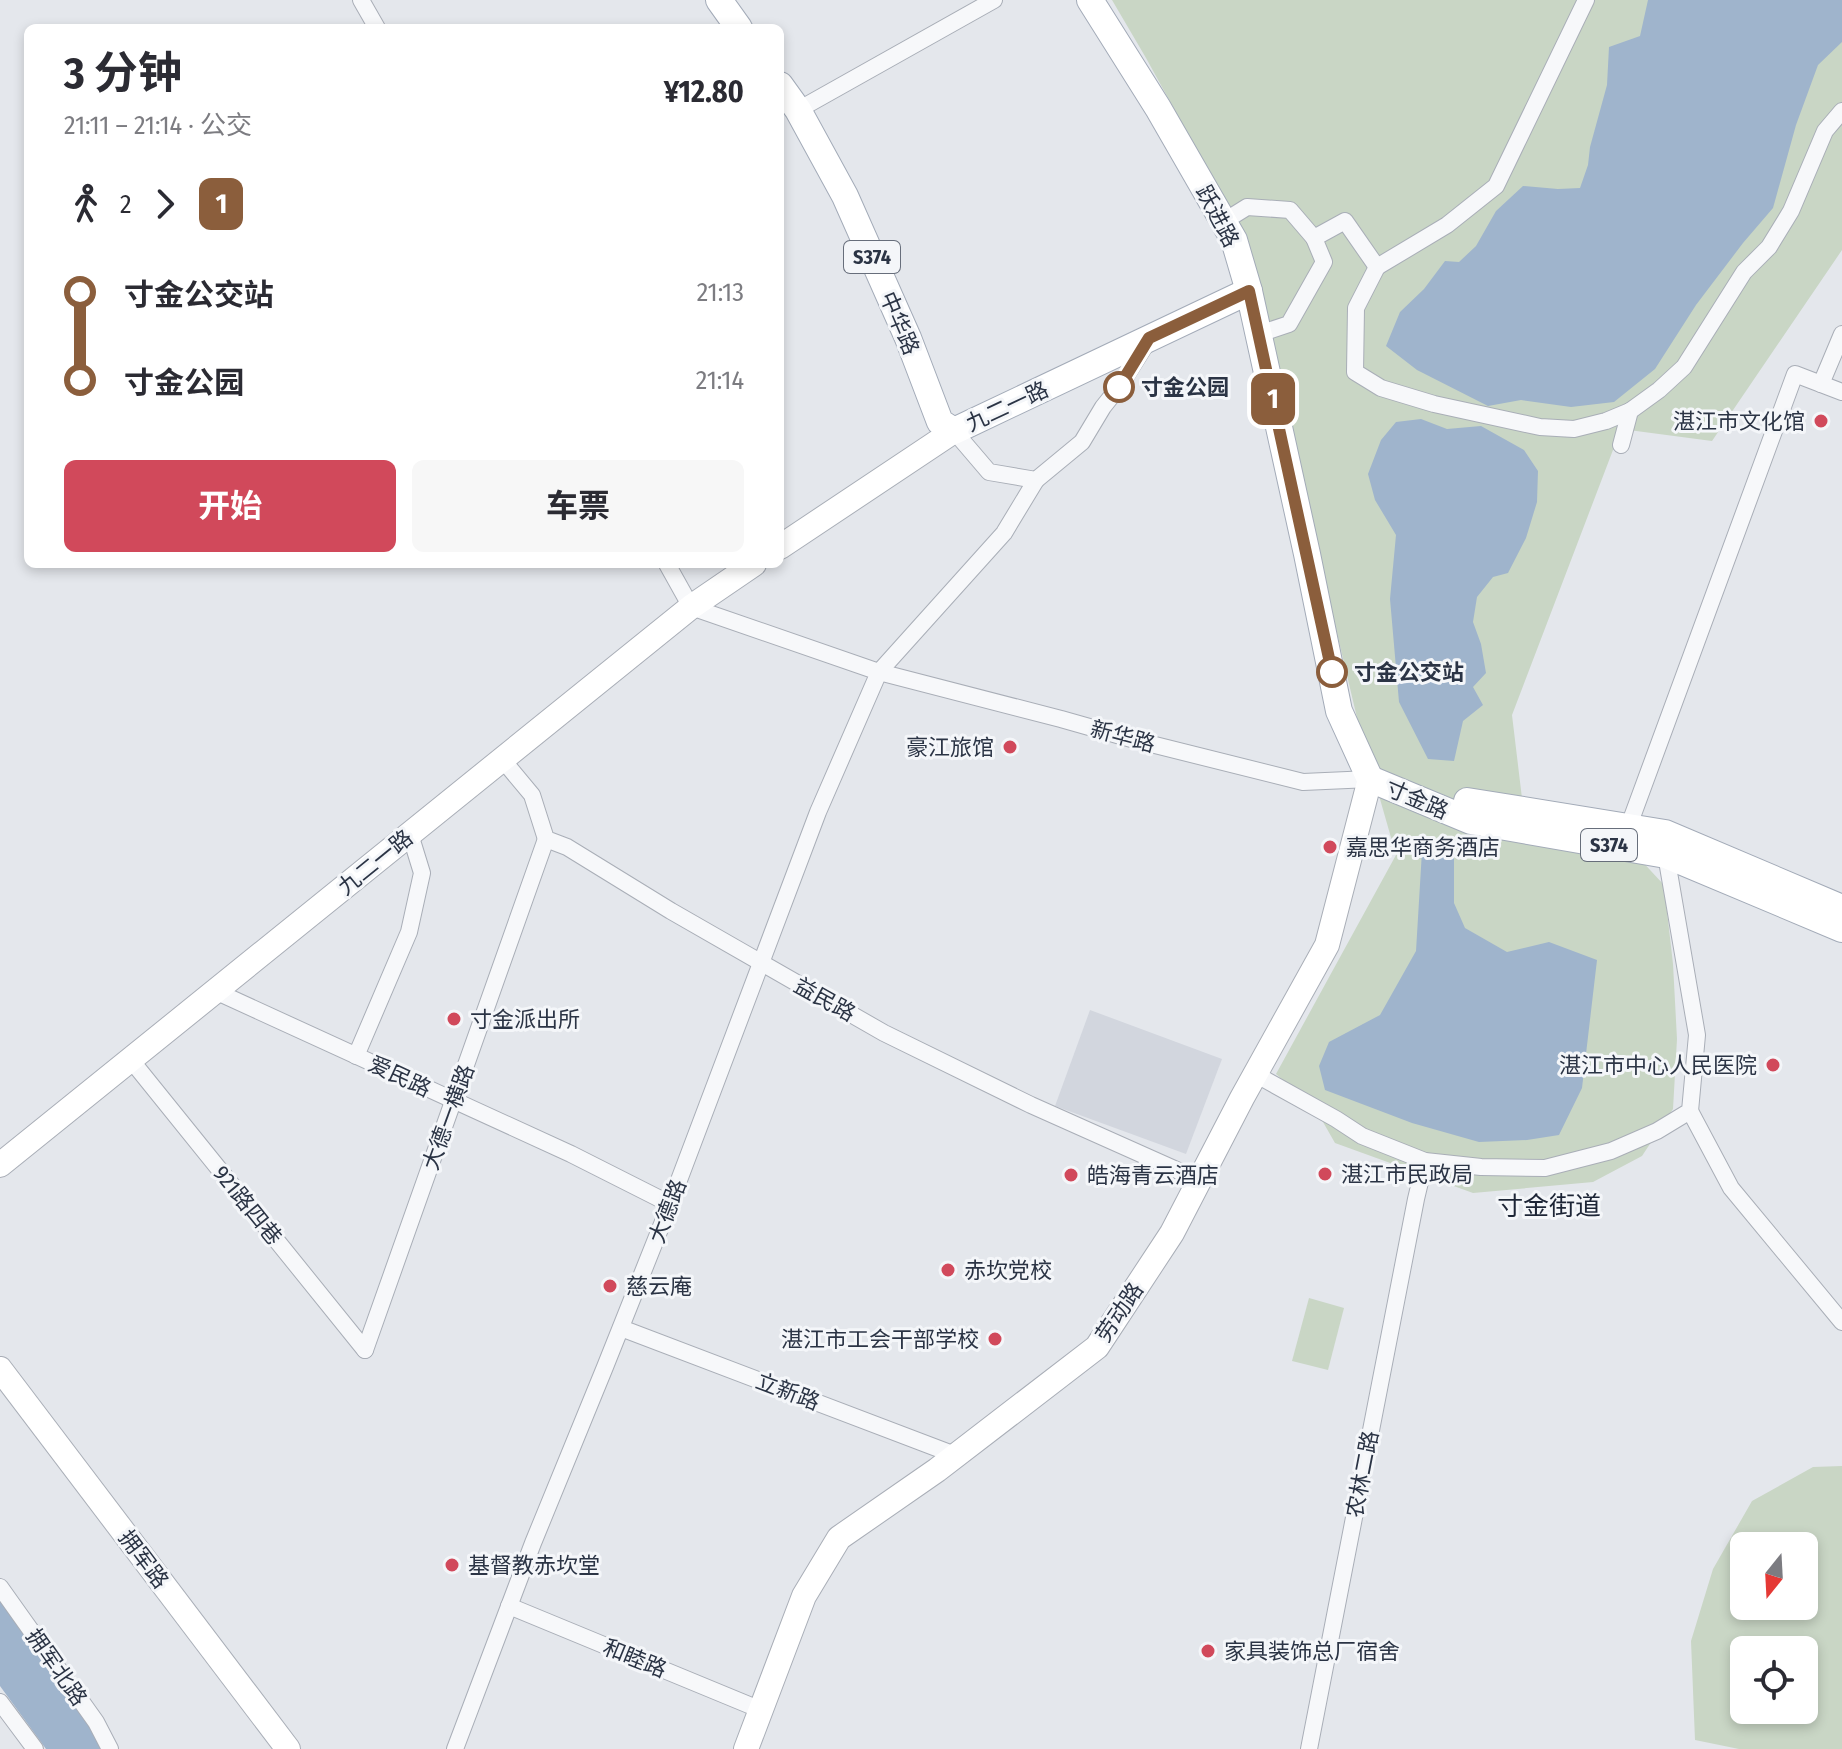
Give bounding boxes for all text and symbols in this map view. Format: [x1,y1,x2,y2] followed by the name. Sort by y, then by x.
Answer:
[64,47,182,100] text: 3 分钟
[664,74,744,110] text: ¥12.80
[64,110,252,141] text: 21:11 – 21:14 · 公交
[1190,181,1245,252] street label: 跃进路
[64,182,108,226] icon: walk
[143,182,187,226] icon: forward
[215,187,227,220] text: 1
[120,189,131,220] text: 2
[844,241,900,273] road number: S374
[124,277,274,313] text: 寸金公交站
[697,277,744,308] text: 21:13
[874,288,925,359] street label: 中华路
[124,365,244,401] text: 寸金公园
[696,365,744,396] text: 21:14
[1104,372,1134,402] marker: 寸金公园
[1247,373,1299,425] line badge: 1
[1141,374,1229,401] place label: 寸金公园
[962,376,1053,437] street label: 九二一路
[1267,382,1279,415] text: 1
[1673,408,1805,435] place label: 湛江市文化馆
[1812,412,1830,430] marker: 湛江市文化馆
[64,460,396,552] button: 开始
[412,460,744,552] button: 车票
[1317,657,1347,687] marker: 寸金公交站
[1354,659,1464,686] place label: 寸金公交站
[1087,715,1158,758] street label: 新华路
[906,734,994,761] place label: 豪江旅馆
[1001,738,1019,756] marker: 豪江旅馆
[1381,774,1452,825] street label: 寸金路
[333,824,418,901] street label: 九二一路
[1581,829,1637,861] road number: S374
[1346,834,1500,861] place label: 嘉思华商务酒店
[1321,838,1339,856] marker: 嘉思华商务酒店
[789,972,860,1027] street label: 益民路
[470,1006,580,1033] place label: 寸金派出所
[445,1010,463,1028] marker: 寸金派出所
[364,1050,435,1103] street label: 爱民路
[1559,1052,1757,1079] place label: 湛江市中心人民医院
[1764,1056,1782,1074] marker: 湛江市中心人民医院
[417,1061,480,1173] street label: 大德一横路
[208,1160,288,1250] street label: 921路四巷
[1341,1161,1473,1188] place label: 湛江市民政局
[1087,1162,1219,1189] place label: 皓海青云酒店
[1316,1165,1334,1183] marker: 湛江市民政局
[1062,1166,1080,1184] marker: 皓海青云酒店
[643,1176,692,1247] street label: 大德路
[1497,1191,1601,1222] district label: 寸金街道
[964,1257,1052,1284] place label: 赤坎党校
[939,1261,957,1279] marker: 赤坎党校
[626,1273,692,1300] place label: 慈云庵
[601,1277,619,1295] marker: 慈云庵
[1090,1277,1149,1347] street label: 劳动路
[781,1326,979,1353] place label: 湛江市工会干部学校
[986,1330,1004,1348] marker: 湛江市工会干部学校
[752,1367,823,1416] street label: 立新路
[1341,1428,1384,1520] street label: 农林二路
[113,1525,174,1594] street label: 拥军路
[1730,1532,1818,1620] north arrow
[1730,1532,1818,1724] map controls
[468,1552,600,1579] place label: 基督教赤坎堂
[443,1556,461,1574] marker: 基督教赤坎堂
[20,1623,93,1711] street label: 拥军北路
[599,1634,670,1683] street label: 和睦路
[1730,1636,1818,1724] button: locate
[1224,1638,1400,1665] place label: 家具装饰总厂宿舍
[1199,1642,1217,1660] marker: 家具装饰总厂宿舍

